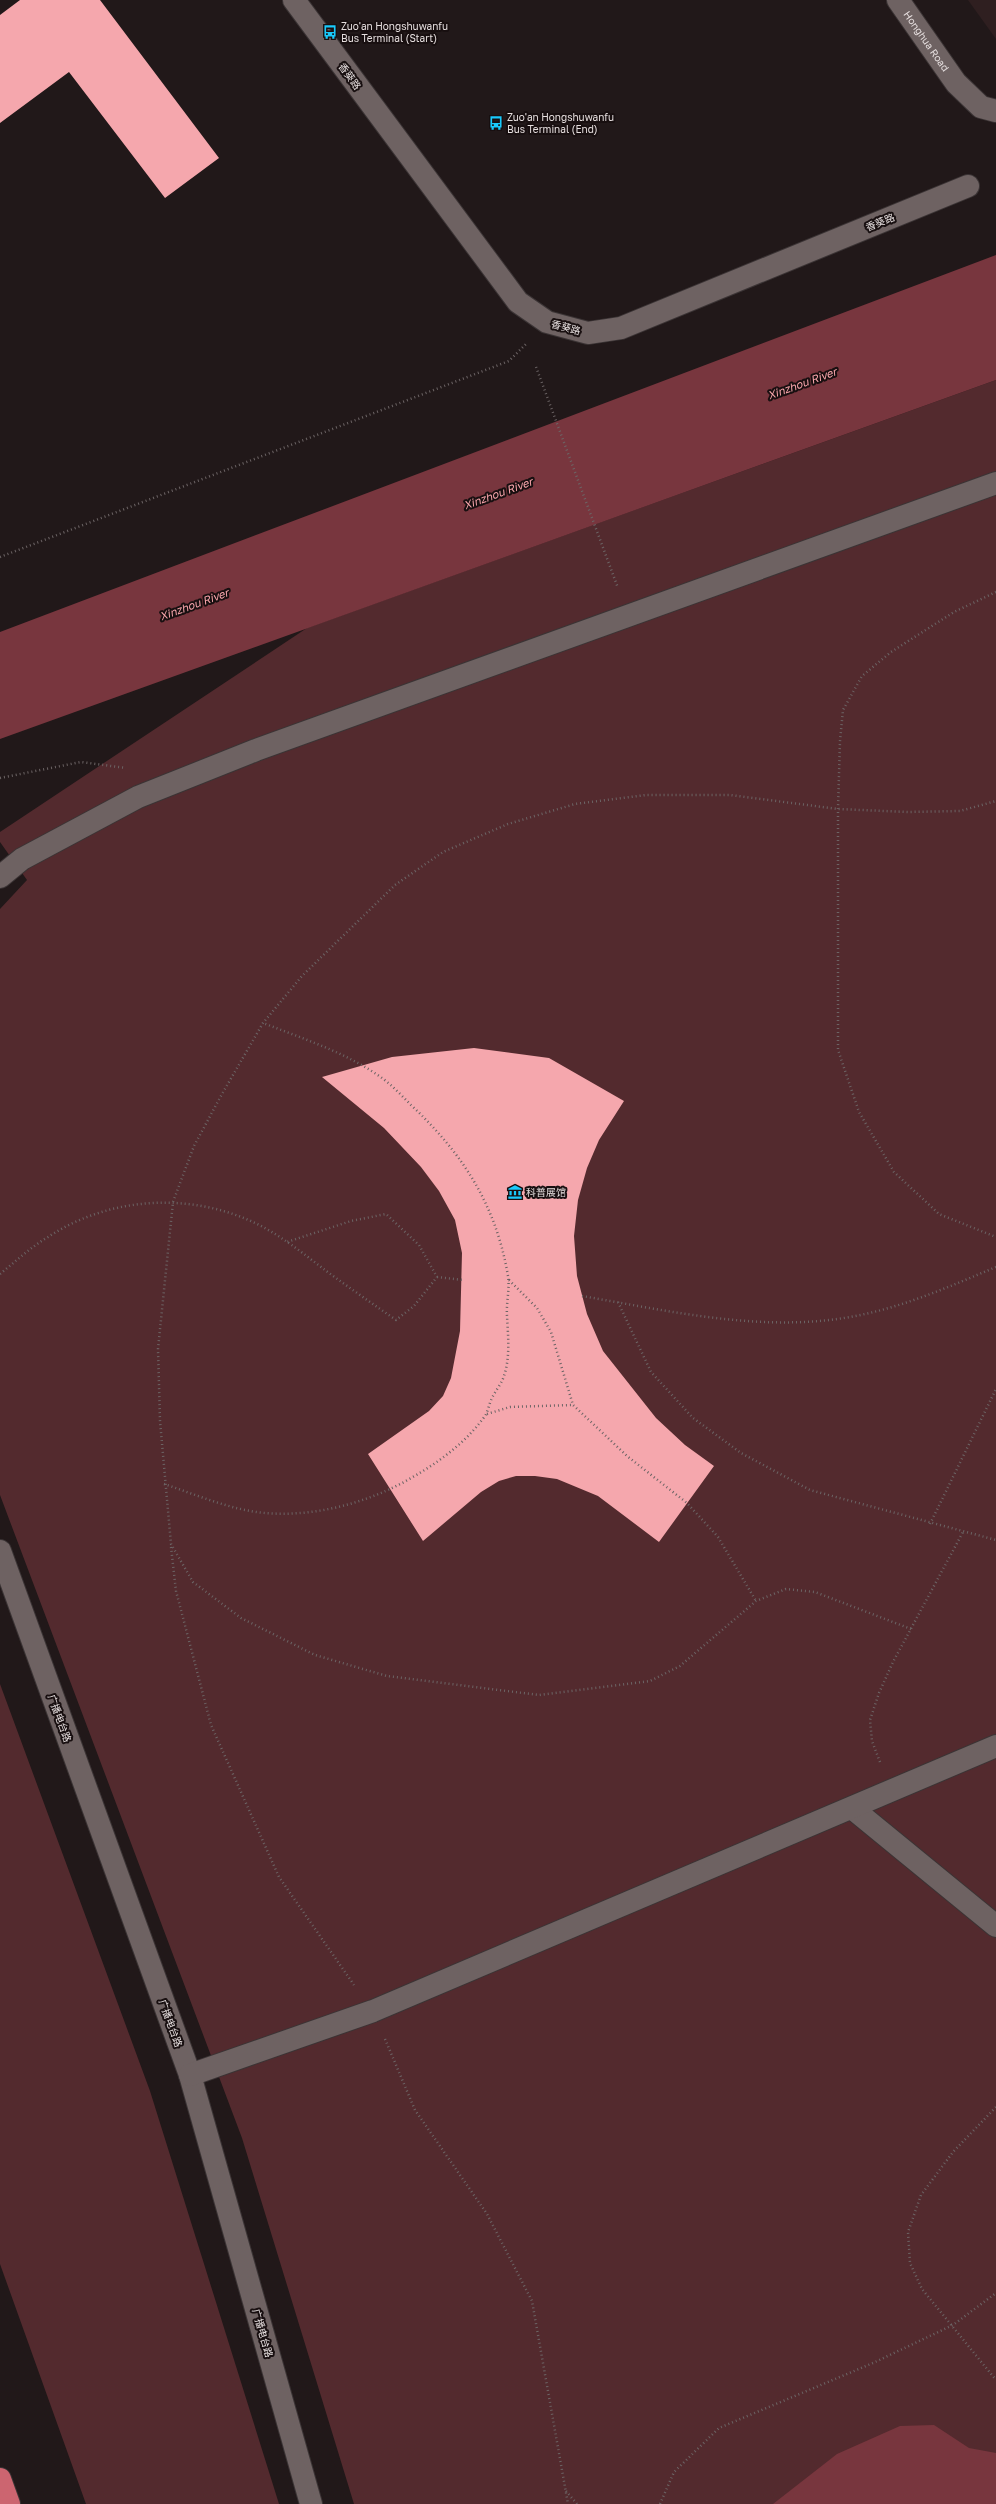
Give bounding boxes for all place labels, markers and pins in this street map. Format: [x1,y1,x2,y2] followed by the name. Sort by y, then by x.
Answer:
[341,20,448,44] place label: Zuo'an Hongshuwanfu Bus Terminal (Start)
[322,24,338,40] bus stop icon: Zuo'an Hongshuwanfu Bus Terminal (Start)
[507,111,614,135] place label: Zuo'an Hongshuwanfu Bus Terminal (End)
[488,115,504,131] bus stop icon: Zuo'an Hongshuwanfu Bus Terminal (End)
[507,1184,523,1200] museum icon: 科普展馆
[526,1186,566,1198] place label: 科普展馆

